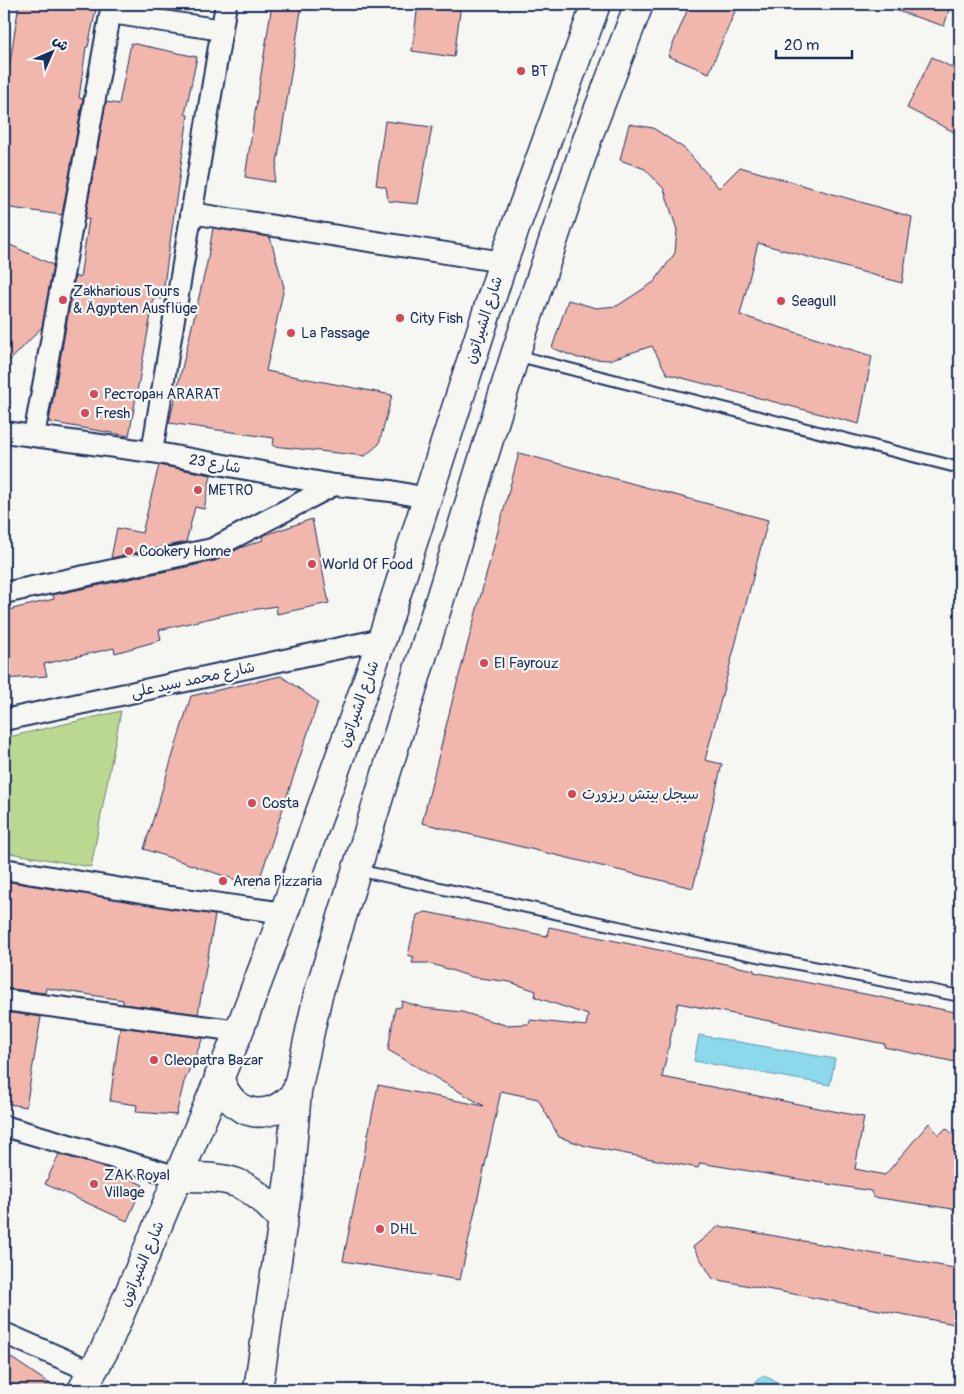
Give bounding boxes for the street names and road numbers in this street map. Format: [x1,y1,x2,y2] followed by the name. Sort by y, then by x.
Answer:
[461,274,507,366] street label: شارع الشيراتون
[188,450,242,478] street label: شارع 23
[129,658,257,702] street label: شارع محمد سيد على
[335,658,383,750] street label: شارع الشيراتون
[115,1218,169,1310] street label: شارع الشيراتون

